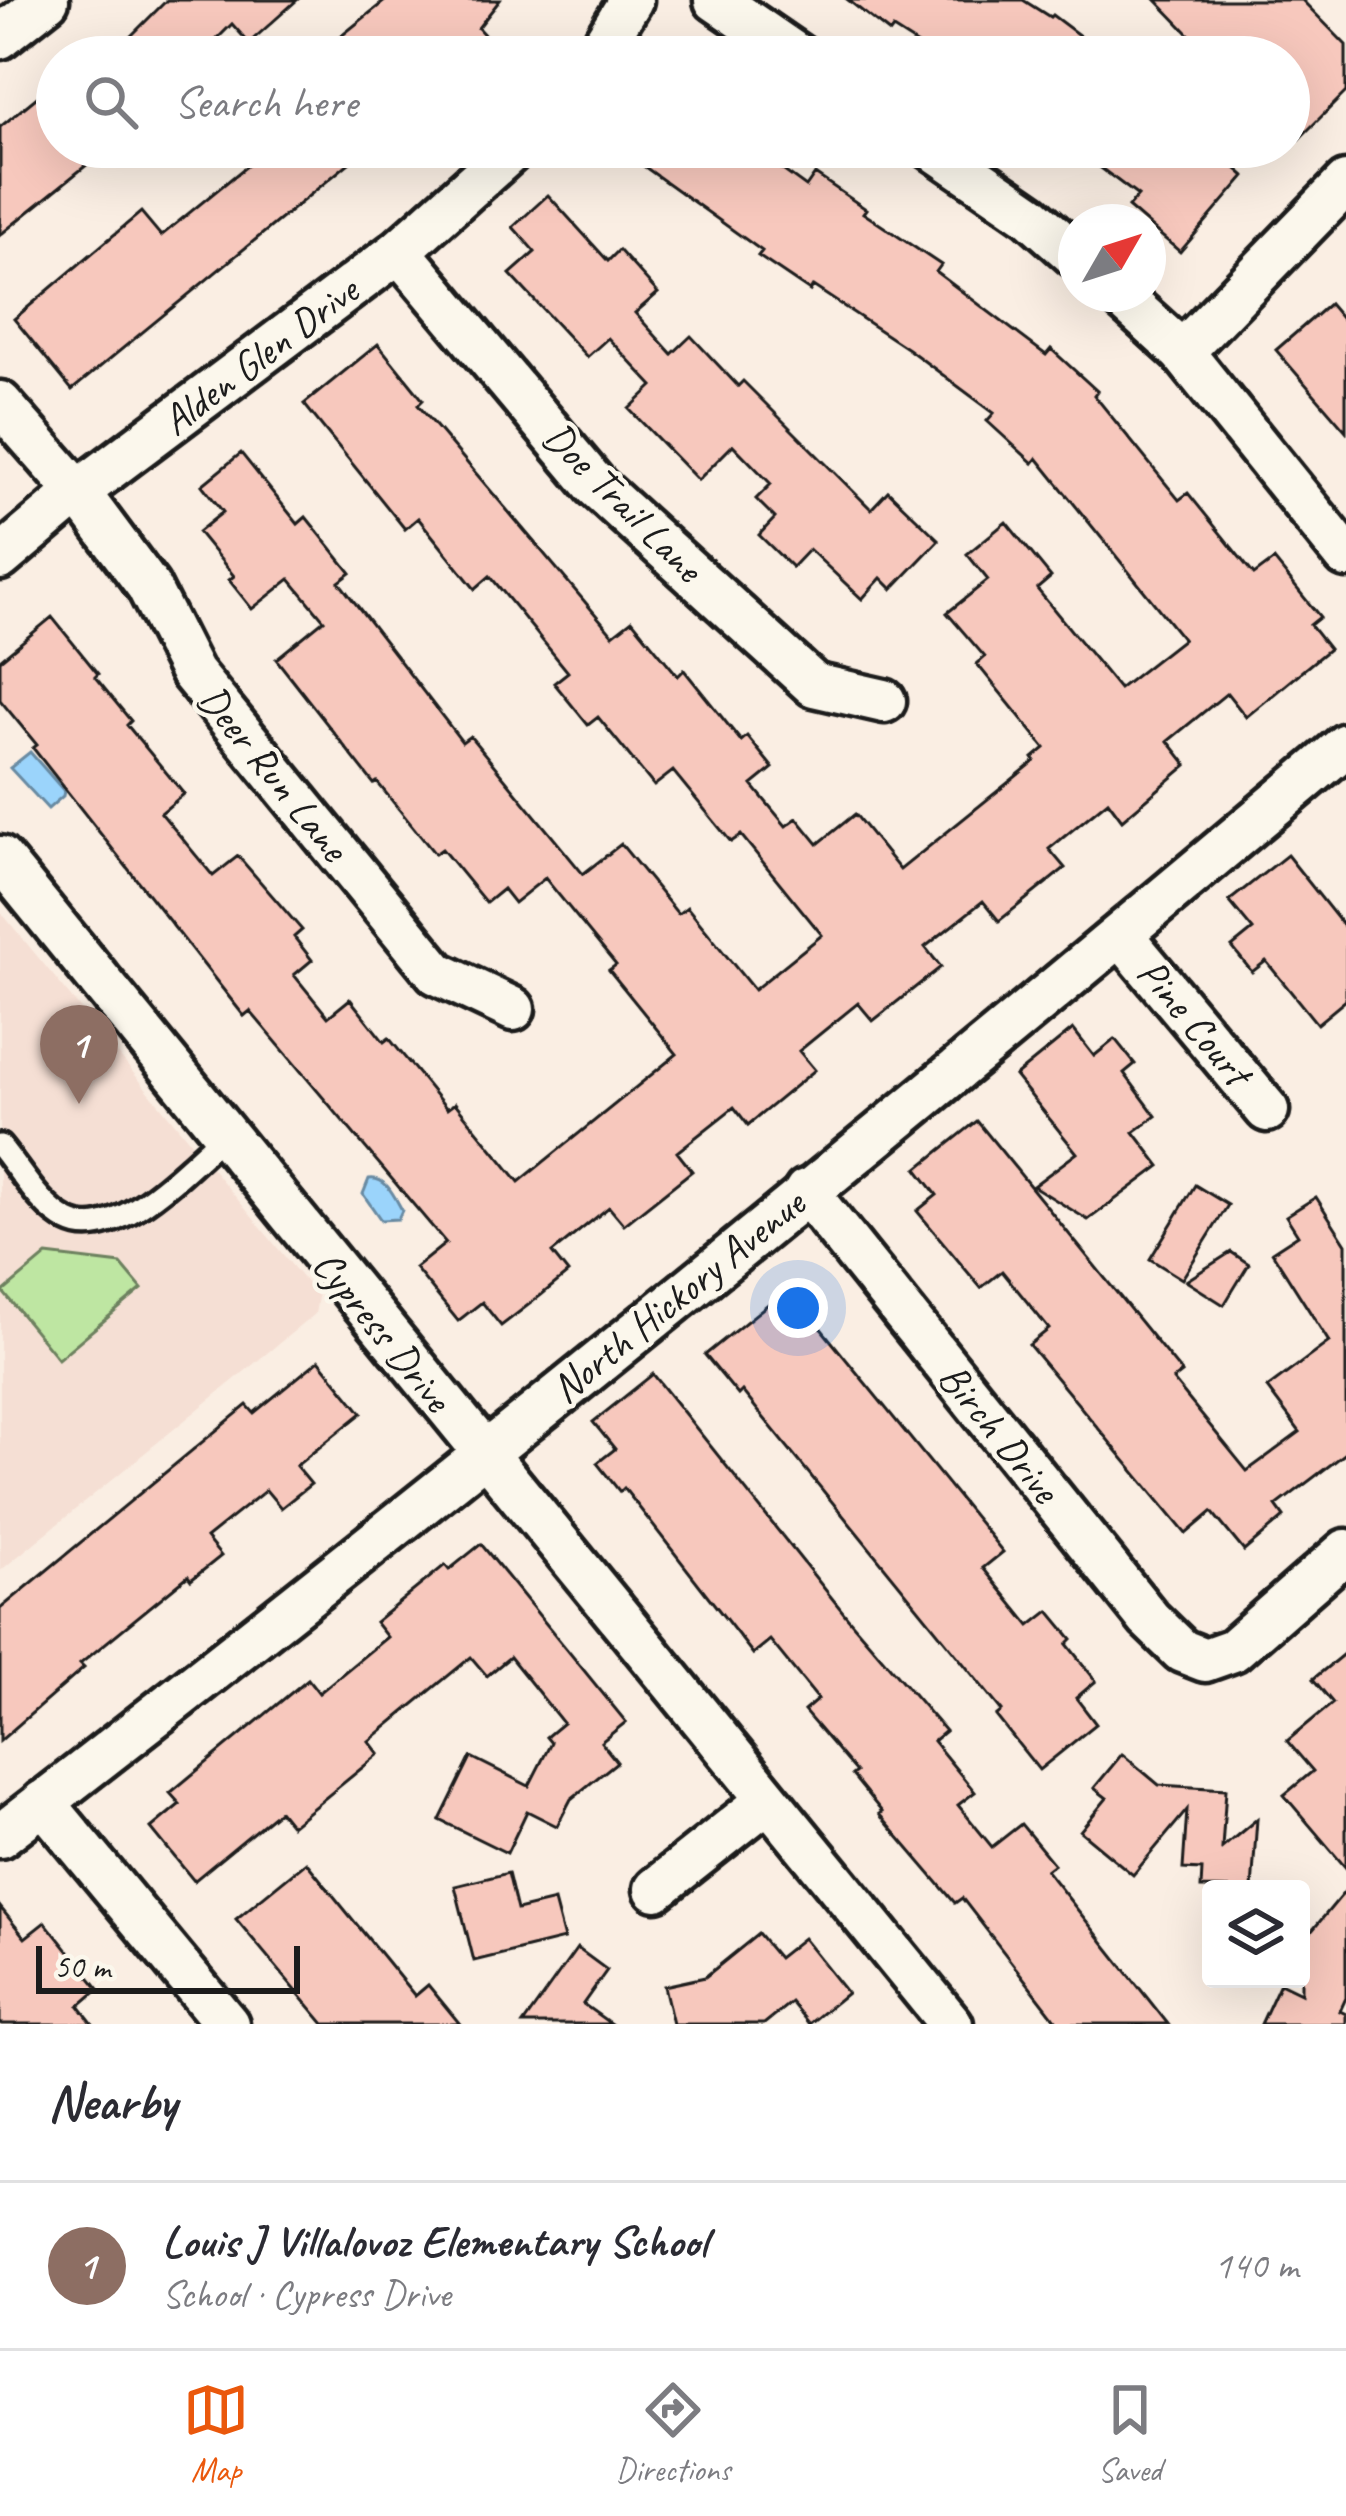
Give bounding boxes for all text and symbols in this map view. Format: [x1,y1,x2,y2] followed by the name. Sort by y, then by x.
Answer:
[36,36,1310,168] search box
[78,69,144,135] icon: search
[174,74,357,131] text: Search here
[1058,204,1166,312] north arrow
[151,263,372,447] street label: Alden Glen Drive
[532,411,716,595] street label: Doe Trail Lane
[186,674,362,874] street label: Deer Run Lane
[1125,947,1266,1100] street label: Pine Court
[40,1005,118,1104] pin: 1
[540,1176,817,1415] street label: North Hickory Avenue
[301,1240,465,1424] street label: Cypress Drive
[768,1278,828,1338] your location
[927,1353,1073,1515] street label: Birch Drive
[1202,1880,1310,1988] map controls
[1202,1880,1310,1988] button: layers
[36,1940,300,1993] scale bar
[54,1946,110,1988] text: 50 m
[48,2070,176,2134] text: Nearby
[162,2213,707,2270] text: Louis J Villalovoz Elementary School
[78,2241,96,2290] text: 1
[1214,2241,1298,2290] text: 140 m
[162,2270,451,2319] text: School · Cypress Drive
[183,2377,249,2491] tab: Map
[616,2377,730,2491] tab: Directions
[1097,2377,1163,2491] tab: Saved

